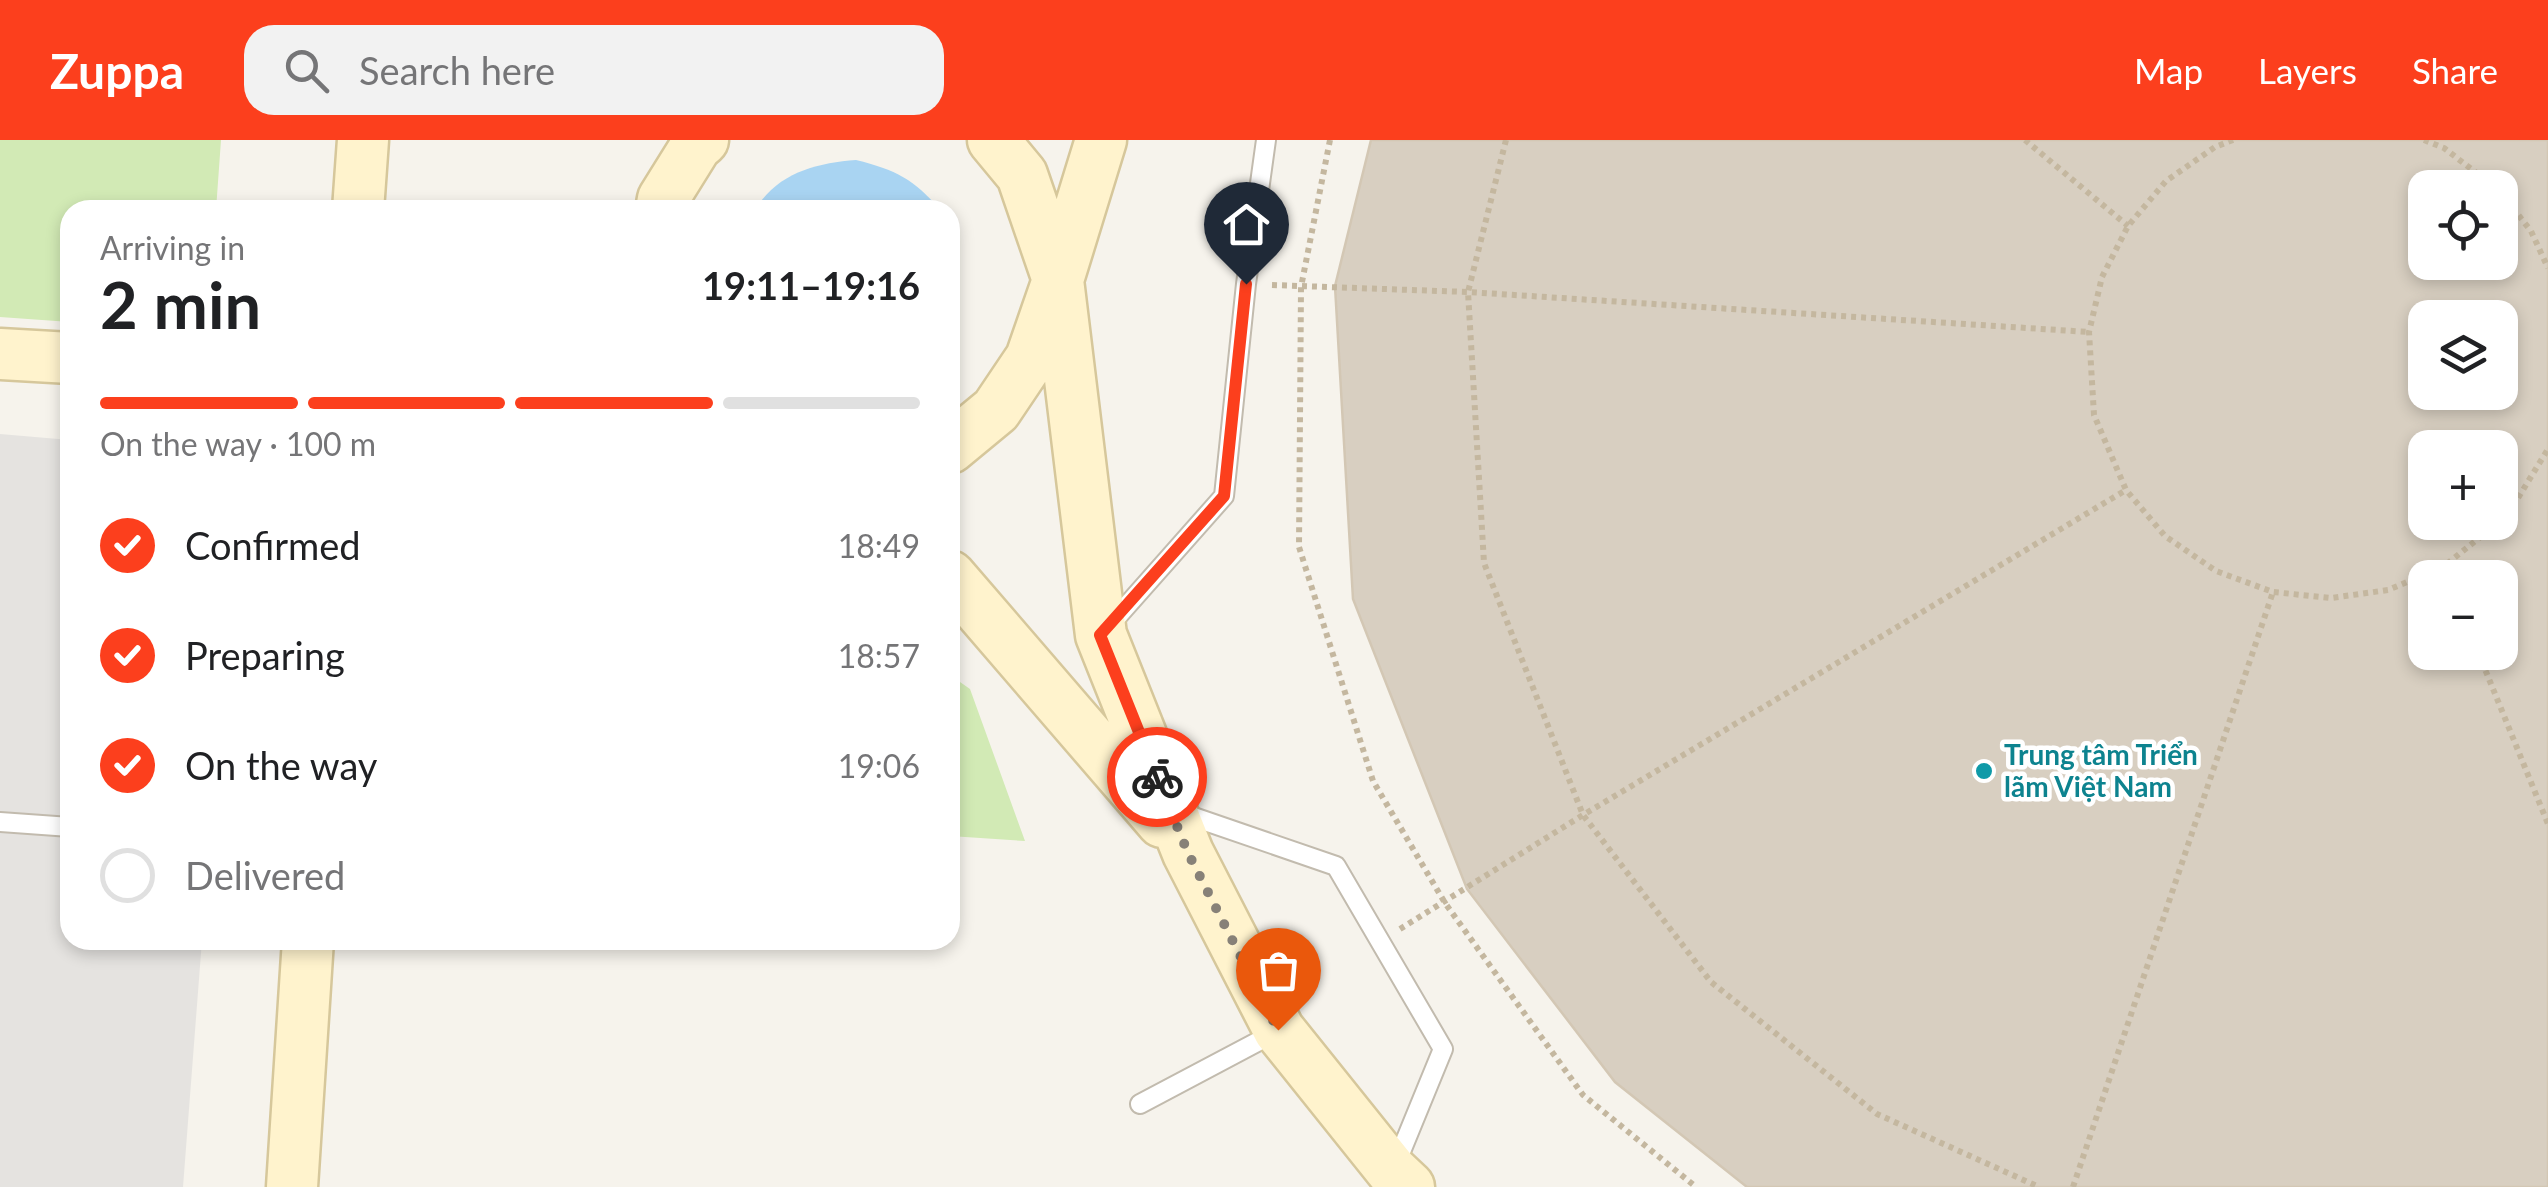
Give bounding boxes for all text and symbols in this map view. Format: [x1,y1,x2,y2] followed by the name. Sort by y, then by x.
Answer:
[244,25,944,115] search box
[50,42,184,99] text: Zuppa
[279,43,334,98] icon: search
[359,47,555,93] text: Search here
[2134,49,2203,91] text: Map
[2258,49,2357,91] text: Layers
[2412,49,2498,91] text: Share
[2408,170,2518,670] map controls
[2408,170,2518,280] button: locate
[1204,182,1289,285] pin
[1219,197,1274,252] icon: home
[100,228,245,267] text: Arriving in
[702,262,920,308] text: 19:11–19:16
[100,265,261,343] text: 2 min
[2408,300,2518,410] button: layers
[100,424,376,463] text: On the way · 100 m
[2408,430,2518,540] button: +
[100,518,155,573] icon: check
[185,522,361,568] text: Confirmed
[838,526,920,565] text: 18:49
[2408,560,2518,670] button: −
[100,628,155,683] icon: check
[185,632,345,678] text: Preparing
[838,636,920,675] text: 18:57
[1107,727,1207,827] courier
[2004,737,2198,803] place label: Trung tâm Triển lãm Việt Nam
[100,738,155,793] icon: check
[185,742,377,788] text: On the way
[838,746,920,785] text: 19:06
[1130,750,1185,805] icon: bike
[1973,760,1995,782] marker: Trung tâm Triển lãm Việt Nam
[185,852,345,898] text: Delivered
[1236,928,1321,1031] pin
[1251,943,1306,998] icon: bag

